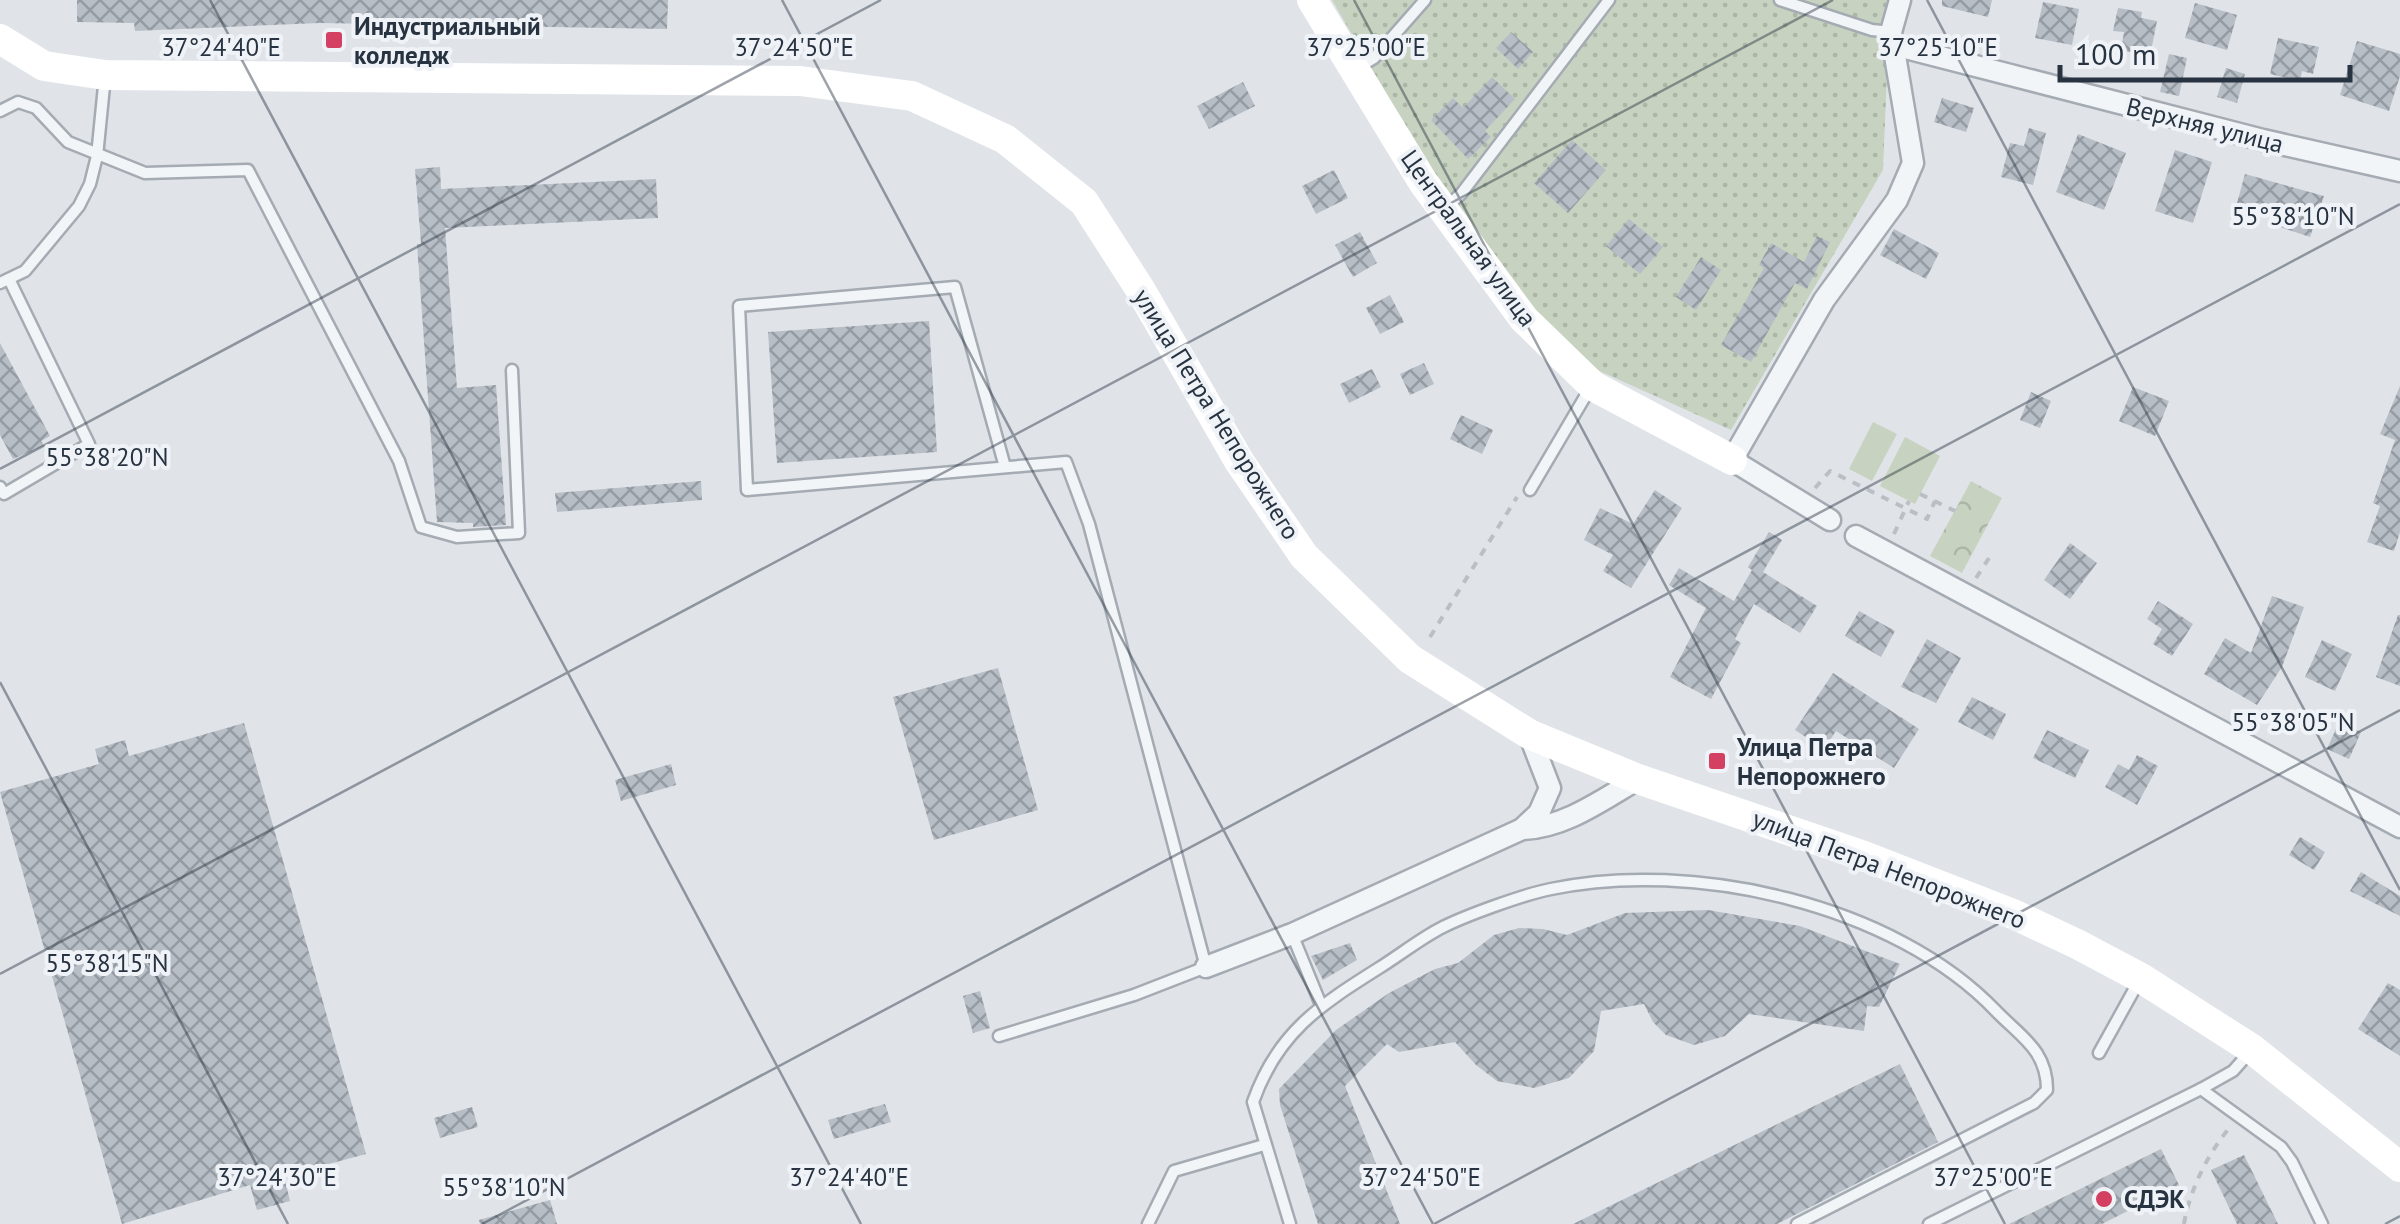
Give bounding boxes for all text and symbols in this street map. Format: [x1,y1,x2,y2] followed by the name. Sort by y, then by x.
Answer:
[354,10,541,71] place label: Индустриальный колледж
[2060,20,2350,82] scale bar
[323,29,345,51] marker: Индустриальный колледж
[161,31,281,63] text: 37°24'40"E
[734,31,854,63] text: 37°24'50"E
[1306,31,1426,63] text: 37°25'00"E
[1878,31,1998,63] text: 37°25'10"E
[2075,34,2156,73] text: 100 m
[2123,90,2287,160] street label: Верхняя улица
[1394,143,1544,333] street label: Центральная улица
[2231,200,2355,232] text: 55°38'10"N
[1127,283,1307,545] street label: улица Петра Непорожнего
[45,441,169,473] text: 55°38'20"N
[2231,706,2355,738] text: 55°38'05"N
[1736,731,1886,792] place label: Улица Петра Непорожнего
[1706,750,1728,772] marker: Улица Петра Непорожнего
[1748,802,2030,936] street label: улица Петра Непорожнего
[45,947,169,979] text: 55°38'15"N
[217,1161,337,1193] text: 37°24'30"E
[789,1161,909,1193] text: 37°24'40"E
[1361,1161,1481,1193] text: 37°24'50"E
[1933,1161,2053,1193] text: 37°25'00"E
[442,1171,566,1203] text: 55°38'10"N
[2124,1183,2185,1215] place label: СДЭК
[2093,1188,2115,1210] marker: СДЭК

